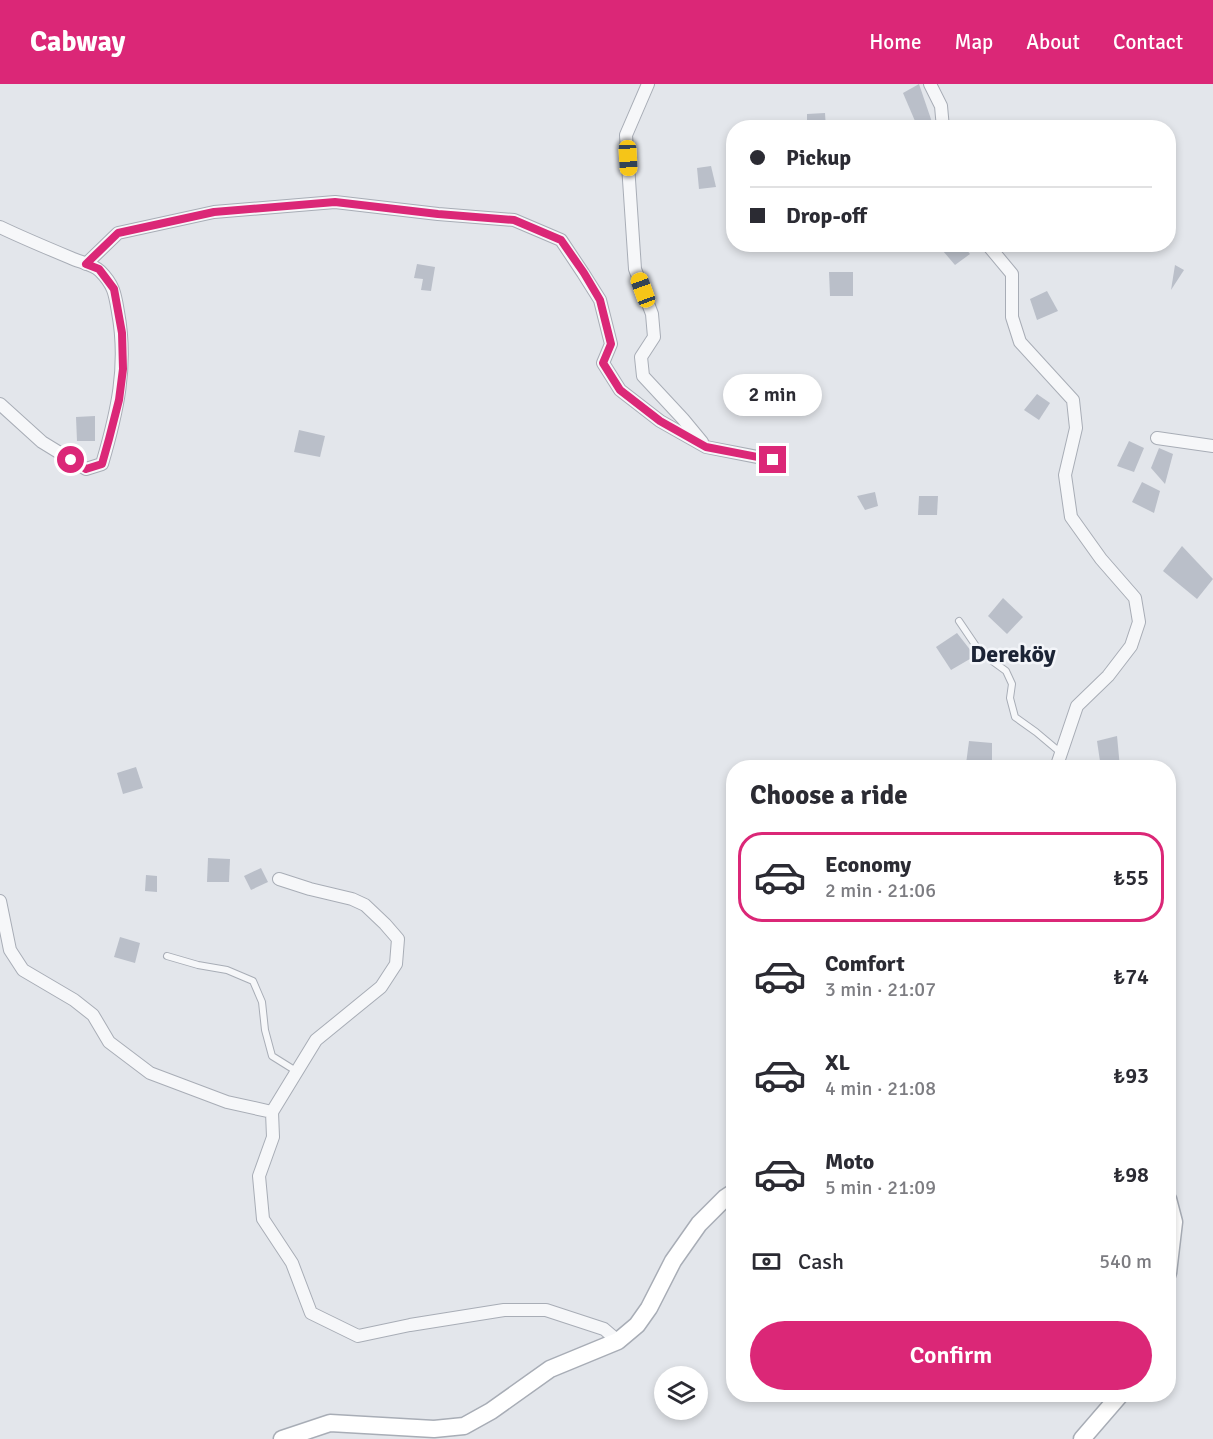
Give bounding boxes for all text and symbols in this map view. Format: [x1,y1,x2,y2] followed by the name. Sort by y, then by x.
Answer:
[30,25,125,59] text: Cabway
[869,29,922,55] text: Home
[955,29,993,55] text: Map
[1026,29,1080,55] text: About
[1113,29,1183,55] text: Contact
[618,140,638,176] car
[786,144,851,171] text: Pickup
[786,202,867,229] text: Drop-off
[628,270,658,310] car
[724,373,822,415] callout: 2 min
[749,382,796,407] text: 2 min
[57,446,84,473] route start
[759,446,786,473] route end
[970,639,1056,669] district label: Dereköy
[750,779,908,812] text: Choose a ride
[753,850,807,904] icon: car
[825,851,911,878] text: Economy
[1113,864,1149,891] text: ₺55
[825,878,936,903] text: 2 min · 21:06
[753,949,807,1003] icon: car
[825,950,905,977] text: Comfort
[1113,963,1149,990] text: ₺74
[825,977,936,1002] text: 3 min · 21:07
[753,1048,807,1102] icon: car
[825,1049,850,1076] text: XL
[1113,1062,1149,1089] text: ₺93
[825,1076,936,1101] text: 4 min · 21:08
[753,1147,807,1201] icon: car
[825,1148,874,1175] text: Moto
[1113,1161,1149,1188] text: ₺98
[825,1175,936,1200] text: 5 min · 21:09
[750,1245,783,1278] icon: cash
[798,1248,844,1275] text: Cash
[1099,1249,1152,1274] text: 540 m
[750,1321,1152,1390] button: Confirm
[654,1366,708,1420] map controls
[654,1366,708,1420] button: layers

